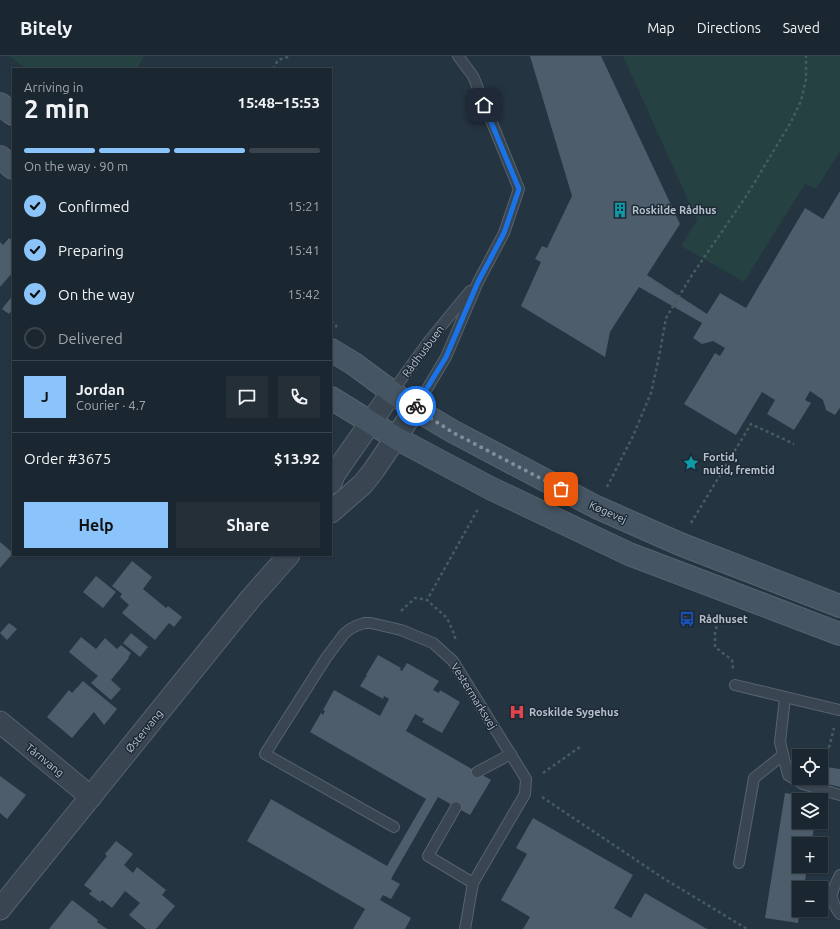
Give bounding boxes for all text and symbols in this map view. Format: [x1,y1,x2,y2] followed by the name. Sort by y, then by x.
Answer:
[20,17,72,39] text: Bitely
[647,20,675,36] text: Map
[697,20,761,36] text: Directions
[783,20,820,36] text: Saved
[24,80,83,94] text: Arriving in
[467,88,501,122] pin
[24,94,90,123] text: 2 min
[237,94,320,111] text: 15:48–15:53
[473,94,495,116] icon: home
[24,159,128,173] text: On the way · 90 m
[24,195,46,217] icon: check
[58,198,130,215] text: Confirmed
[287,199,320,213] text: 15:21
[611,201,629,219] building icon: Roskilde Rådhus
[632,204,717,216] place label: Roskilde Rådhus
[24,239,46,261] icon: check
[58,242,124,259] text: Preparing
[287,243,320,257] text: 15:41
[24,283,46,305] icon: check
[58,286,134,303] text: On the way
[287,287,320,301] text: 15:42
[400,323,446,379] street label: Rådhusbuen
[58,330,123,347] text: Delivered
[226,376,268,418] button: chat
[278,376,320,418] button: phone
[76,381,125,398] text: Jordan
[396,386,436,426] courier
[41,388,49,405] text: J
[405,395,427,417] icon: bike
[76,398,146,412] text: Courier · 4.7
[24,450,111,467] text: Order #3675
[274,450,320,467] text: $13.92
[703,451,775,476] place label: Fortid, nutid, fremtid
[682,454,700,472] place icon: Fortid, nutid, fremtid
[544,472,578,506] pin
[550,478,572,500] icon: bag
[588,498,628,526] street label: Køgevej
[24,502,168,548] button: Help
[176,502,320,548] button: Share
[678,610,696,628] bus stop icon: Rådhuset
[699,613,748,625] place label: Rådhuset
[449,661,499,731] street label: Vestermarksvej
[508,703,526,721] hospital icon: Roskilde Sygehus
[529,706,619,718] place label: Roskilde Sygehus
[123,707,165,755] street label: Østervang
[24,741,66,779] street label: Tårnvang
[792,749,828,917] map controls
[792,749,828,785] button: locate
[792,793,828,829] button: layers
[792,837,828,873] button: +
[792,881,828,917] button: −

